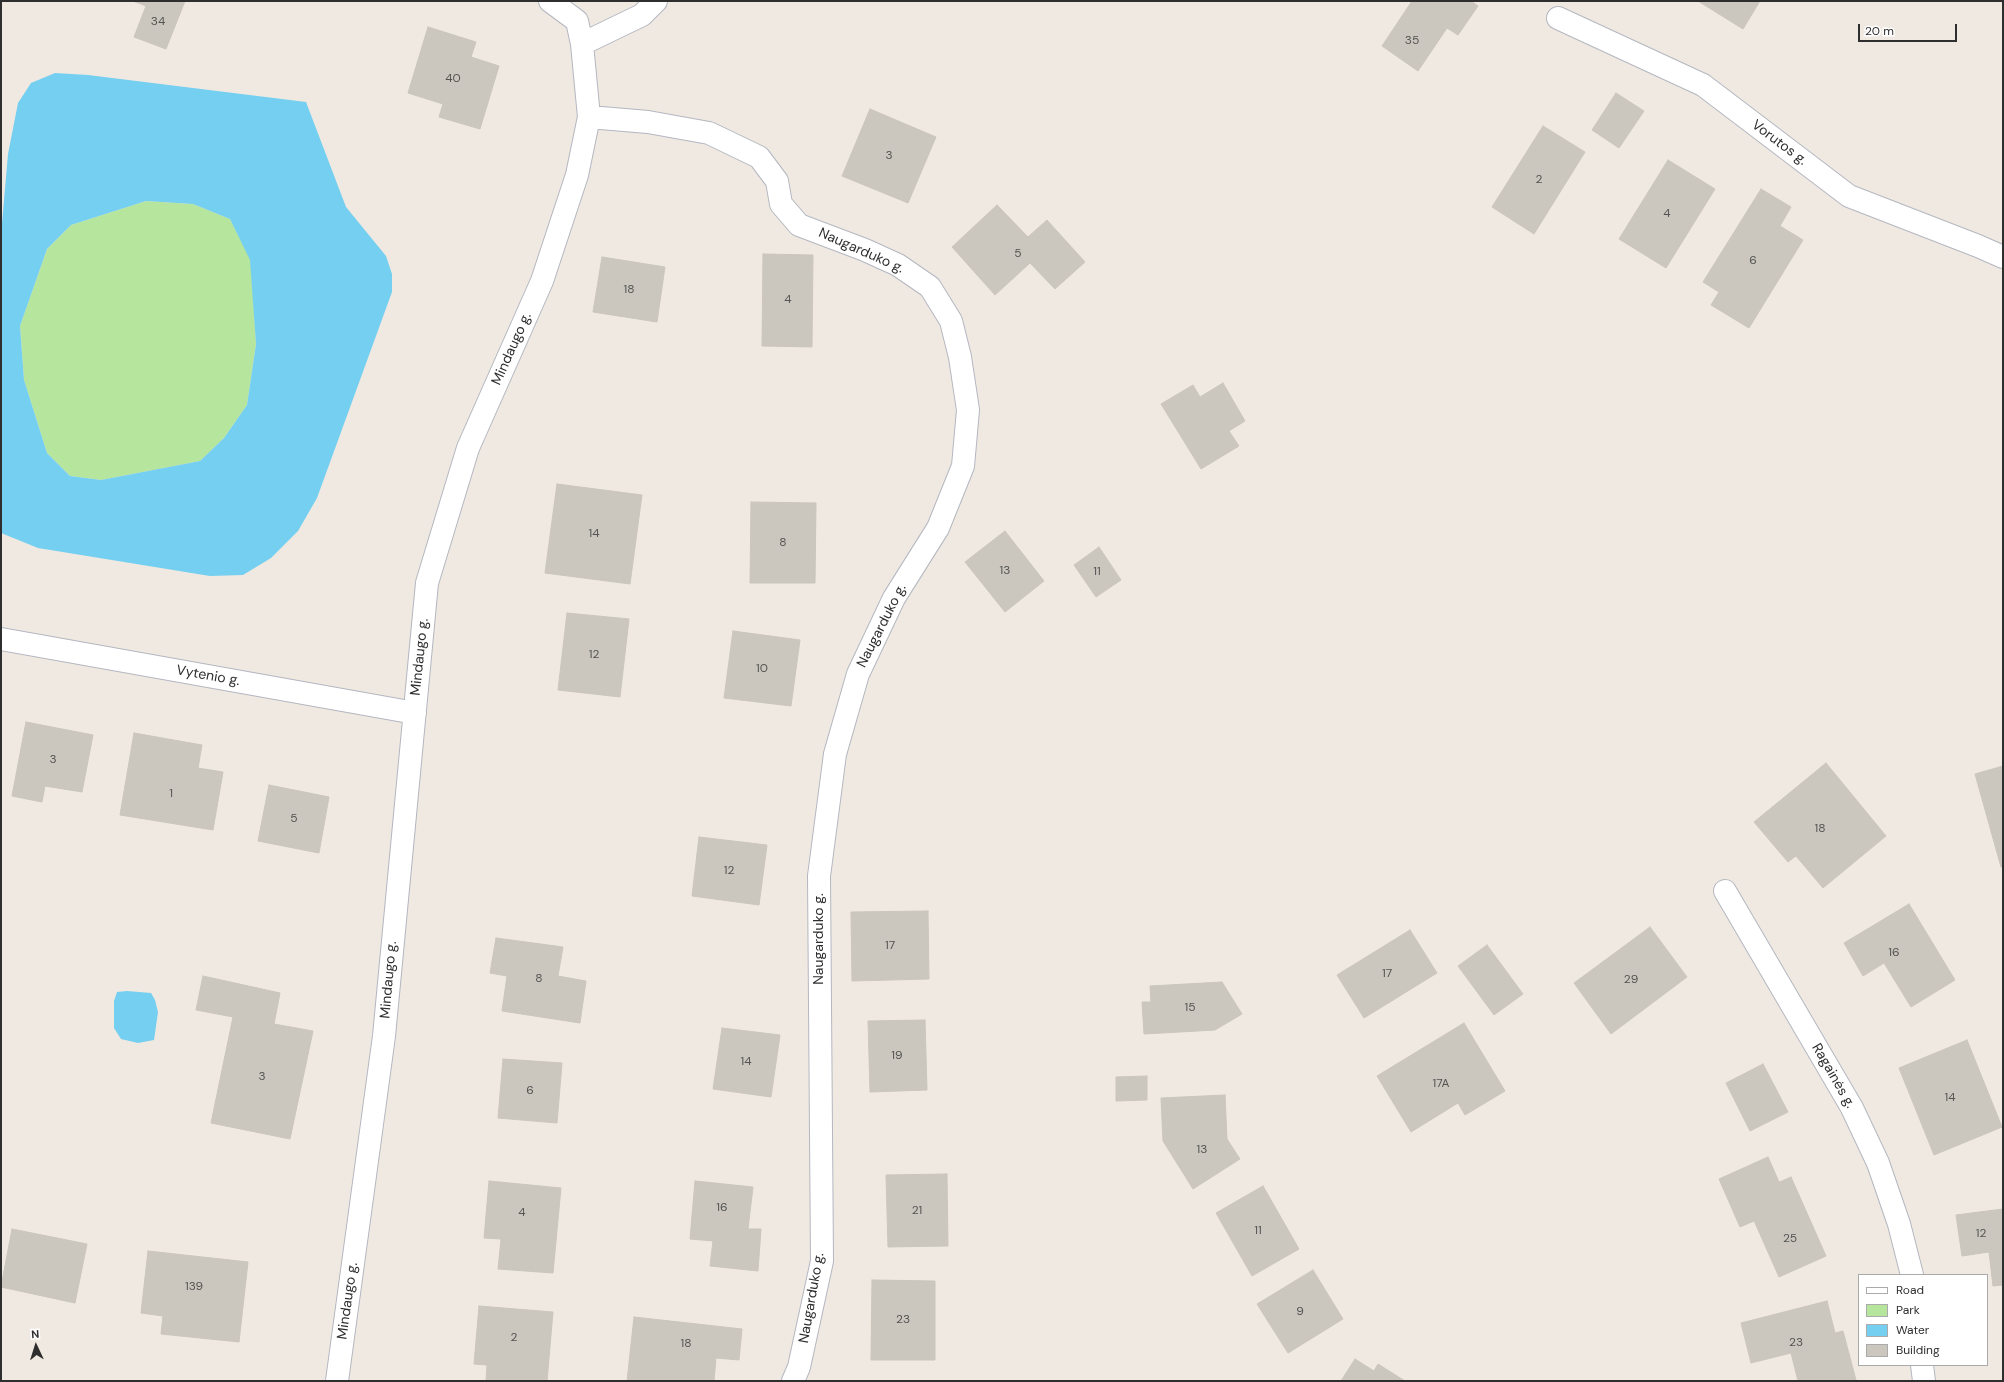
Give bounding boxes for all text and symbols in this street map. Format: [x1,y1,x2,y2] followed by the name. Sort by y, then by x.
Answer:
[151,15,165,29] house number: 34
[1860,16,1959,42] scale bar
[1865,23,1894,39] text: 20 m
[1405,34,1419,48] house number: 35
[445,72,461,86] house number: 40
[1748,117,1810,169] street label: Vorutos g.
[885,149,893,163] house number: 3
[1536,173,1542,187] house number: 2
[1663,207,1671,221] house number: 4
[816,225,906,277] street label: Naugarduko g.
[1014,247,1022,261] house number: 5
[1749,254,1757,268] house number: 6
[623,283,635,297] house number: 18
[784,293,792,307] house number: 4
[489,310,535,388] street label: Mindaugo g.
[588,527,600,541] house number: 14
[779,536,787,550] house number: 8
[1000,564,1010,578] house number: 13
[1093,565,1101,579] house number: 11
[854,581,910,671] street label: Naugarduko g.
[408,617,432,697] street label: Mindaugo g.
[589,648,599,662] house number: 12
[175,662,241,690] street label: Vytenio g.
[756,662,768,676] house number: 10
[49,753,57,767] house number: 3
[169,787,173,801] house number: 1
[290,812,298,826] house number: 5
[1814,822,1826,836] house number: 18
[724,864,734,878] house number: 12
[811,893,827,985] street label: Naugarduko g.
[885,939,895,953] house number: 17
[377,941,401,1019] street label: Mindaugo g.
[1888,946,1900,960] house number: 16
[1382,967,1392,981] house number: 17
[535,972,543,986] house number: 8
[1624,973,1638,987] house number: 29
[1184,1001,1196,1015] house number: 15
[1808,1041,1858,1111] street label: Ragainės g.
[891,1049,903,1063] house number: 19
[740,1055,752,1069] house number: 14
[258,1070,266,1084] house number: 3
[1432,1077,1450,1091] house number: 17A
[526,1084,534,1098] house number: 6
[1944,1091,1956,1105] house number: 14
[1197,1143,1207,1157] house number: 13
[716,1201,728,1215] house number: 16
[912,1204,922,1218] house number: 21
[518,1206,526,1220] house number: 4
[1254,1224,1262,1238] house number: 11
[1976,1227,1986,1241] house number: 12
[1783,1232,1797,1246] house number: 25
[796,1251,828,1345] street label: Naugarduko g.
[334,1261,362,1341] street label: Mindaugo g.
[1858,1274,1988,1366] legend
[185,1280,203,1294] house number: 139
[1896,1282,1924,1298] text: Road
[1896,1302,1920,1318] text: Park
[1296,1305,1304,1319] house number: 9
[896,1313,910,1327] house number: 23
[1896,1322,1929,1338] text: Water
[16,1326,56,1366] north arrow
[31,1327,40,1341] text: N
[511,1331,517,1345] house number: 2
[1789,1336,1803,1350] house number: 23
[680,1337,692,1351] house number: 18
[1896,1342,1940,1358] text: Building

